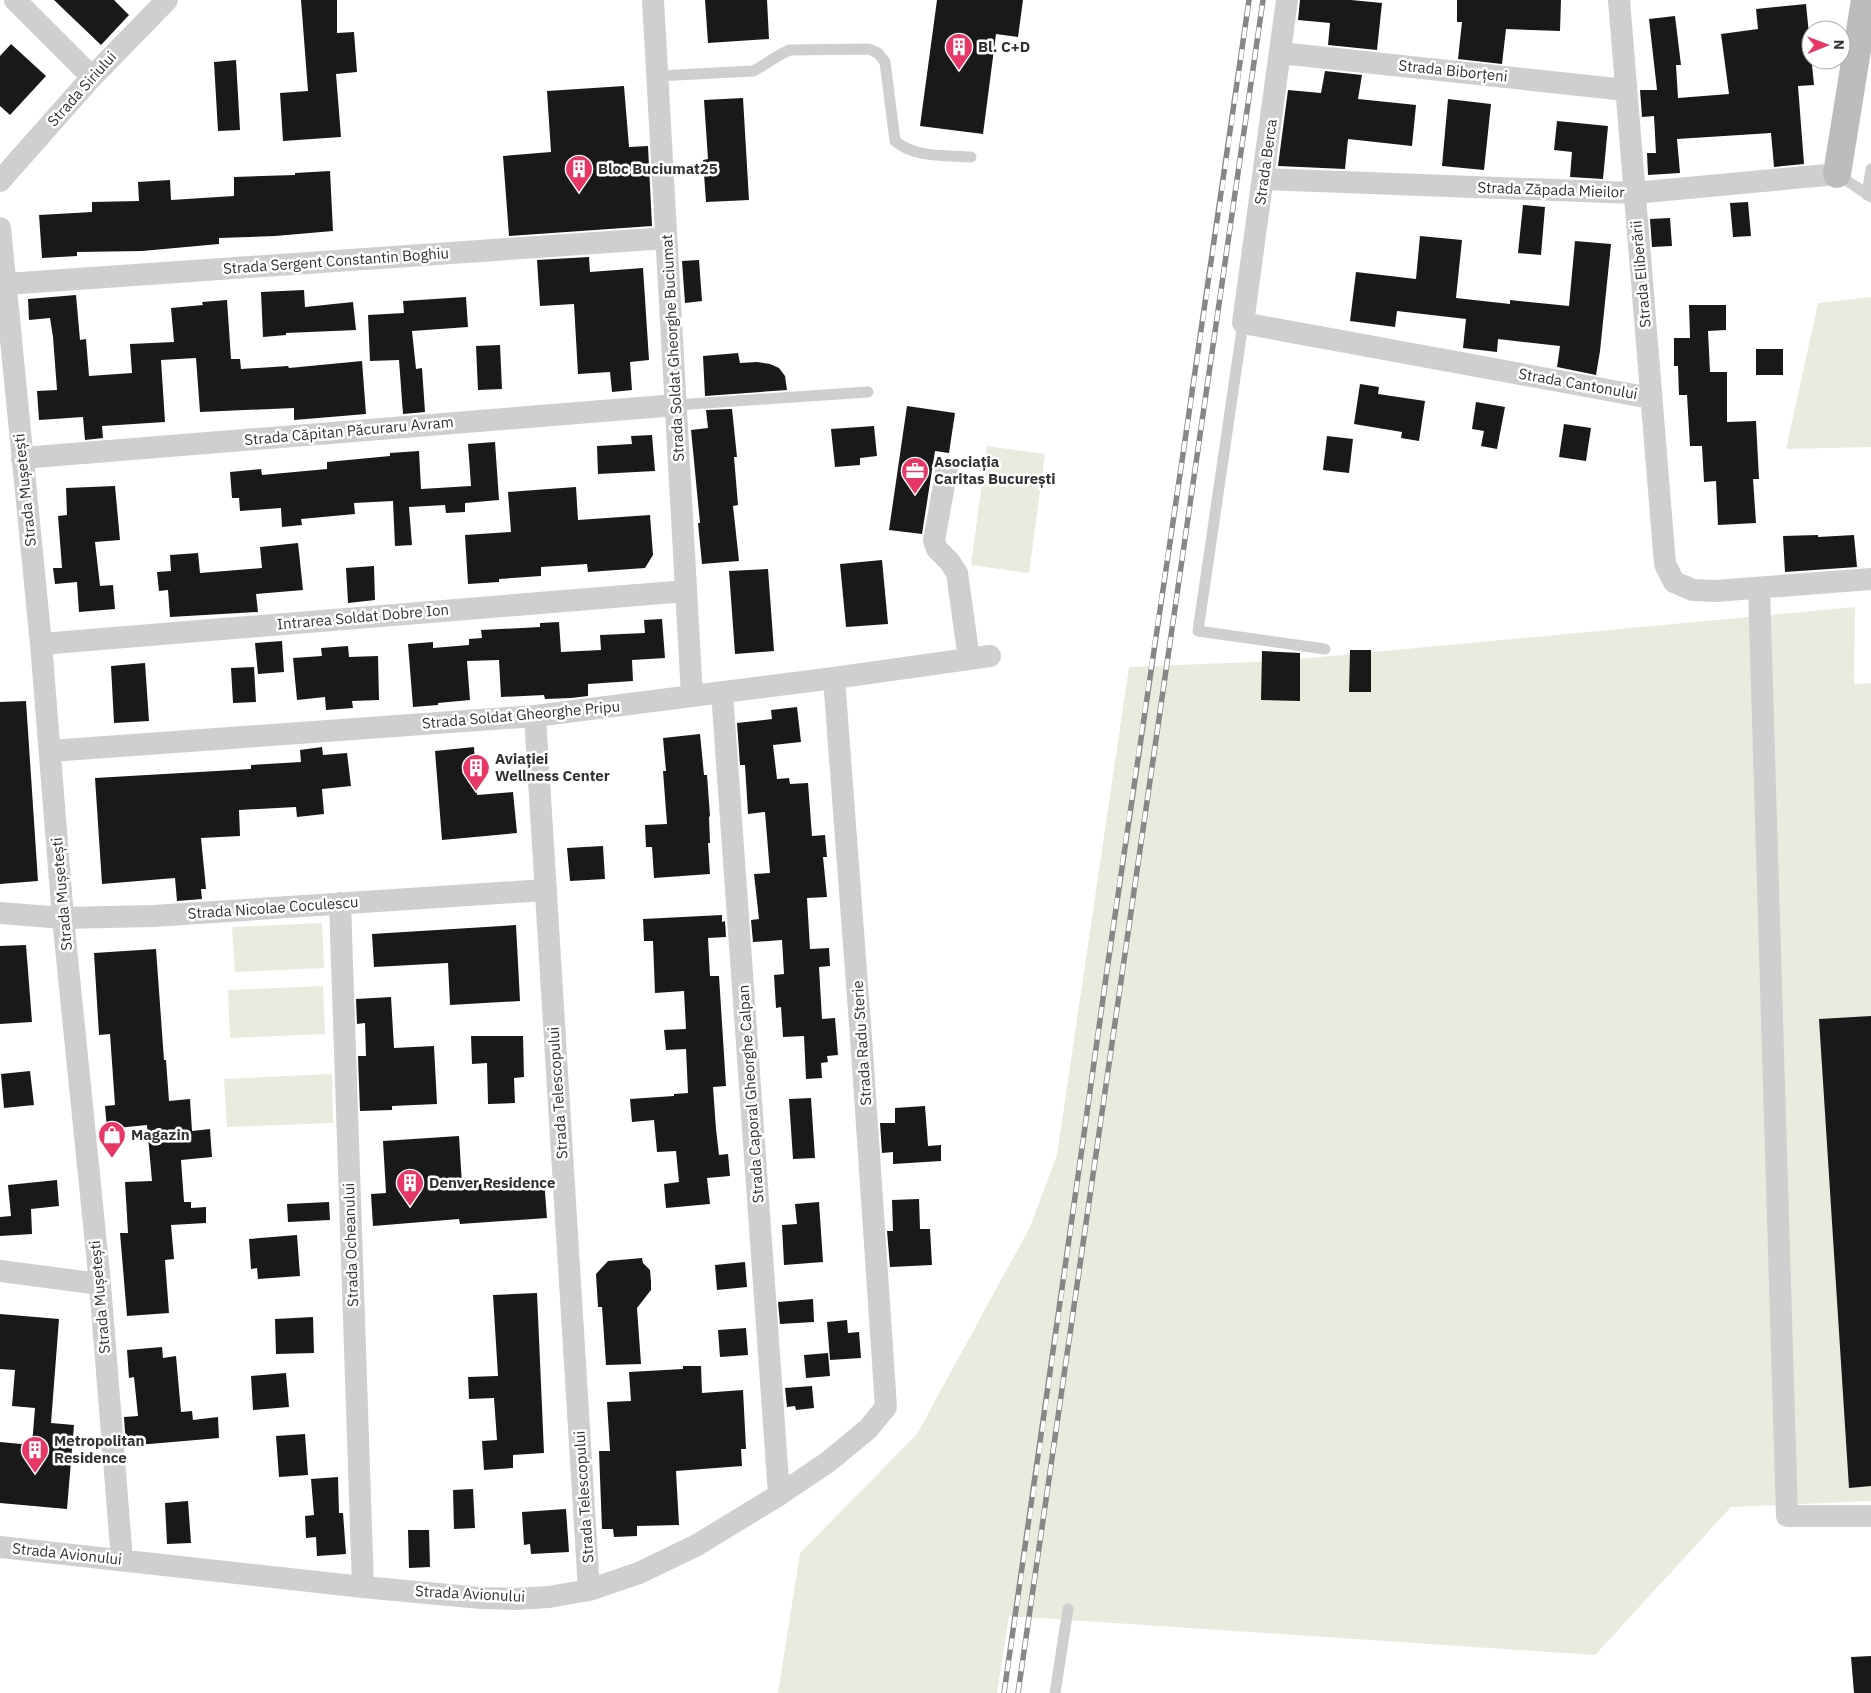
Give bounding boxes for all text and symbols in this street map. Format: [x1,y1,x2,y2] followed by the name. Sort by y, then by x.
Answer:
[1801,20,1851,70] north arrow
[944,32,974,71] building icon: Bl. C+D
[978,37,1030,56] place label: Bl. C+D
[1830,40,1848,50] text: N
[43,47,120,130] street label: Strada Siriului
[1398,55,1509,86] street label: Strada Biborțeni
[1250,118,1281,206] street label: Strada Berca
[564,154,594,193] building icon: Bloc Buciumat25
[598,159,718,178] place label: Bloc Buciumat25
[1477,177,1625,202] street label: Strada Zăpada Mieilor
[1626,220,1655,328] street label: Strada Eliberării
[657,234,688,462] street label: Strada Soldat Gheorghe Buciumat
[222,243,450,278] street label: Strada Sergent Constantin Boghiu
[1517,364,1639,403] street label: Strada Cantonului
[243,412,454,449] street label: Strada Căpitan Păcuraru Avram
[9,433,40,548] street label: Strada Mușetești
[934,452,1056,488] place label: Asociația Caritas București
[900,456,930,495] office icon: Asociația Caritas București
[276,600,450,633] street label: Intrarea Soldat Dobre Ion
[421,696,621,733] street label: Strada Soldat Gheorghe Pripu
[495,749,610,785] place label: Aviației Wellness Center
[461,753,491,792] building icon: Aviației Wellness Center
[47,837,76,951] street label: Strada Mușetești
[187,892,359,923] street label: Strada Nicolae Coculescu
[848,980,875,1106] street label: Strada Radu Sterie
[733,984,768,1204] street label: Strada Caporal Gheorghe Calpan
[543,1026,572,1160] street label: Strada Telescopului
[97,1120,127,1159] shop icon: Magazin
[131,1125,190,1144] place label: Magazin
[395,1168,425,1207] building icon: Denver Residence
[429,1173,555,1192] place label: Denver Residence
[339,1183,362,1307] street label: Strada Ocheanului
[85,1240,114,1354] street label: Strada Mușetești
[569,1430,598,1564] street label: Strada Telescopului
[54,1431,145,1467] place label: Metropolitan Residence
[20,1435,50,1474] building icon: Metropolitan Residence
[11,1538,123,1569] street label: Strada Avionului
[415,1581,525,1606] street label: Strada Avionului

